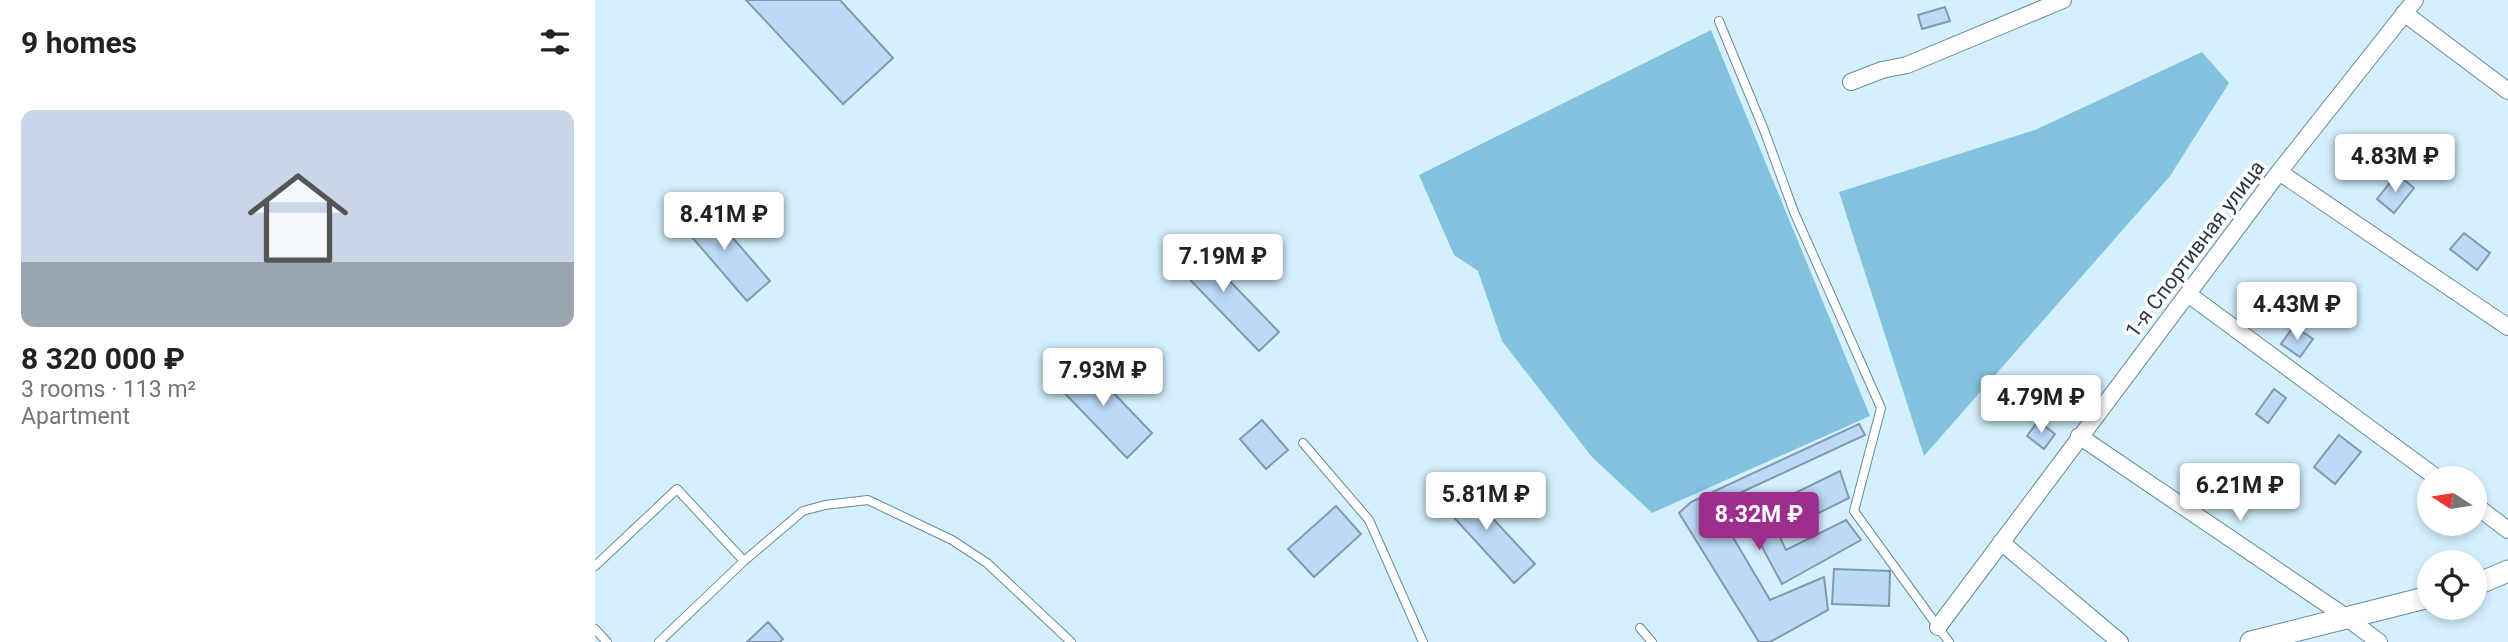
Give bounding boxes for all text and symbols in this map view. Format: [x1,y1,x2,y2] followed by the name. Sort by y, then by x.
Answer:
[536,23,574,61] icon: filters
[21,25,137,60] text: 9 homes
[2330,134,2460,194] pin: 4.83M ₽
[2351,143,2439,170] text: 4.83M ₽
[235,155,361,281] icon: home
[2121,156,2269,342] street label: 1-я Спортивная улица
[659,192,789,252] pin: 8.41M ₽
[680,201,768,228] text: 8.41M ₽
[1158,234,1288,294] pin: 7.19M ₽
[1179,243,1267,270] text: 7.19M ₽
[2232,282,2362,342] pin: 4.43M ₽
[2253,291,2341,318] text: 4.43M ₽
[21,341,185,376] text: 8 320 000 ₽
[1038,348,1168,408] pin: 7.93M ₽
[1059,357,1147,384] text: 7.93M ₽
[21,376,196,403] text: 3 rooms · 113 m²
[1976,376,2106,435] pin: 4.79M ₽
[1997,384,2085,411] text: 4.79M ₽
[21,403,130,430] text: Apartment
[2175,463,2305,523] pin: 6.21M ₽
[2417,466,2487,536] north arrow
[2417,466,2487,620] map controls
[1421,472,1551,532] pin: 5.81M ₽
[2196,472,2284,499] text: 6.21M ₽
[1442,481,1530,508] text: 5.81M ₽
[1694,492,1824,552] pin: 8.32M ₽
[1715,501,1803,528] text: 8.32M ₽
[2417,550,2487,620] button: locate

